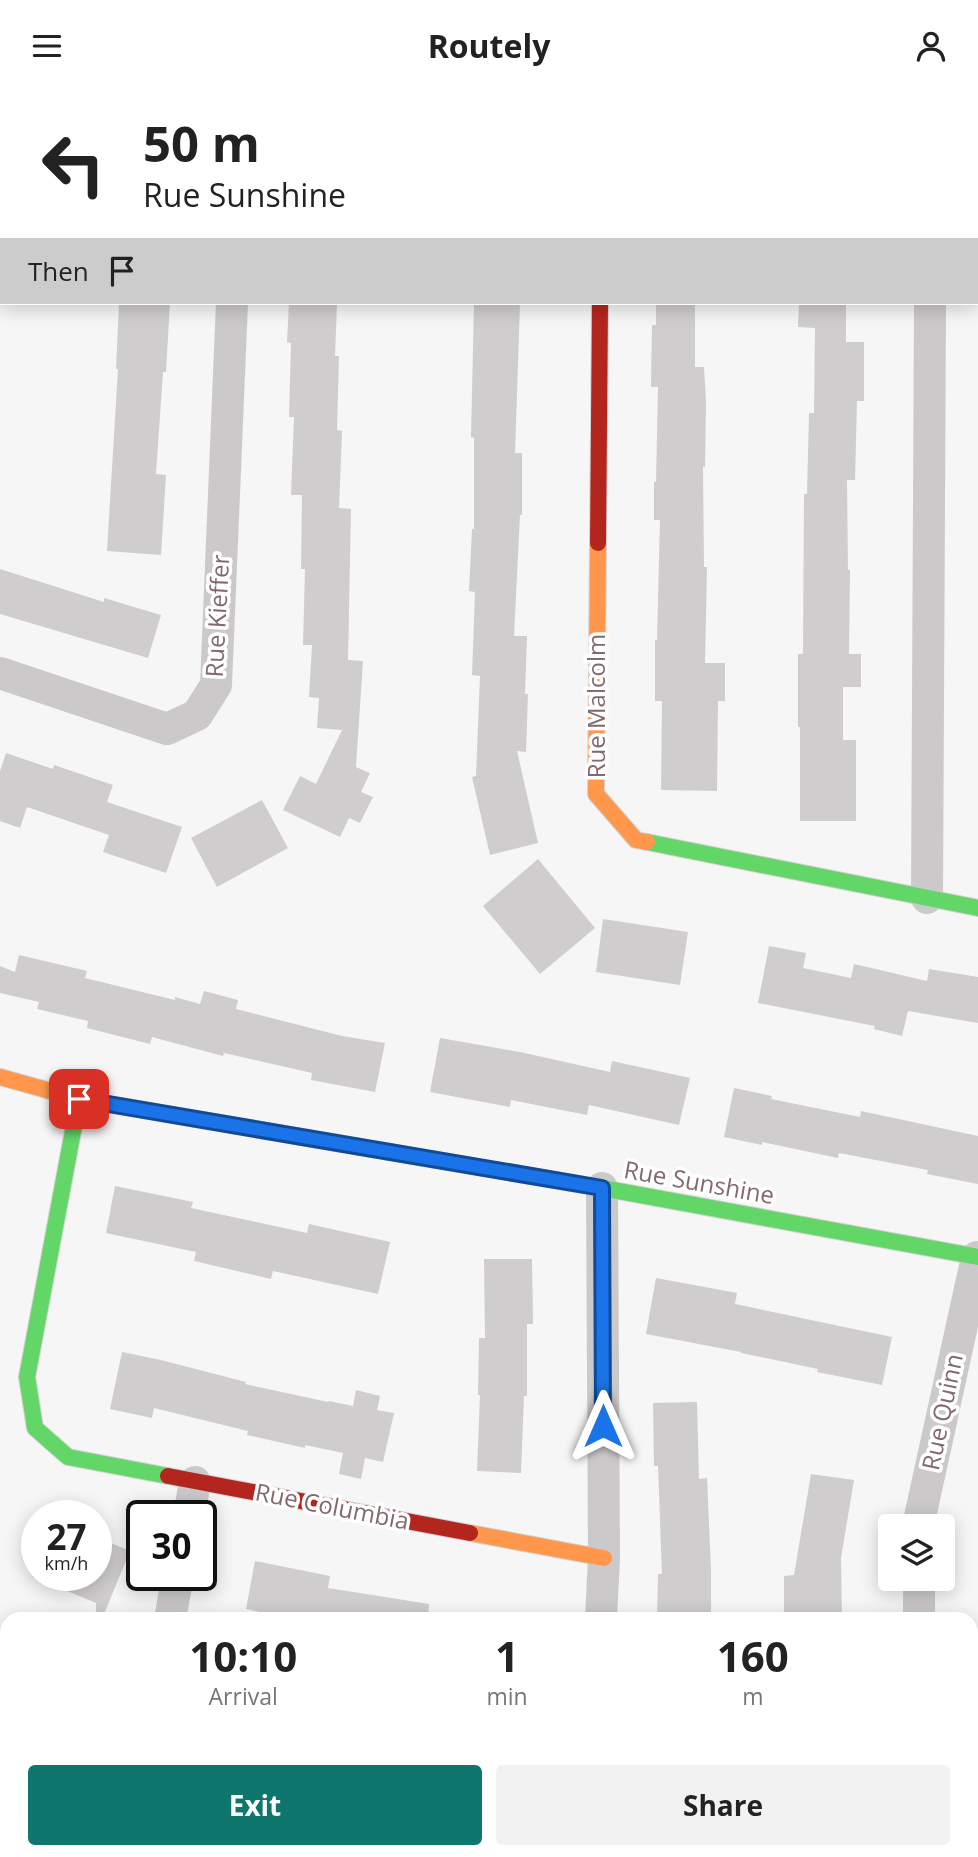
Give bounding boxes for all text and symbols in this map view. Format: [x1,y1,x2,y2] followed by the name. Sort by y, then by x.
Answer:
[428,24,550,67] text: Routely
[28,27,66,65] icon: menu
[912,27,950,65] icon: person
[143,110,260,176] text: 50 m
[28,119,119,210] icon: left
[143,173,346,216] text: Rue Sunshine
[103,252,141,290] icon: arrive
[28,253,89,289] text: Then
[197,553,236,678] street label: Rue Kieffer
[579,634,612,778] street label: Rue Malcolm
[49,1069,109,1129] pin
[60,1080,98,1118] icon: arrive
[621,1152,777,1211] street label: Rue Sunshine
[913,1350,970,1473] street label: Rue Quinn
[566,1389,640,1463] position arrow
[253,1474,412,1537] street label: Rue Columbia
[126,1500,217,1591] speed limit sign: 30
[46,1513,87,1560] text: 27
[878,1514,955,1591] map controls
[878,1514,955,1591] button: layers
[45,1551,88,1575] text: km/h
[189,1627,297,1684] text: 10:10
[495,1627,519,1684] text: 1
[717,1627,789,1684] text: 160
[209,1680,278,1712] text: Arrival
[486,1680,528,1712] text: min
[742,1680,763,1712] text: m
[28,1765,482,1845] button: Exit
[496,1765,950,1845] button: Share

